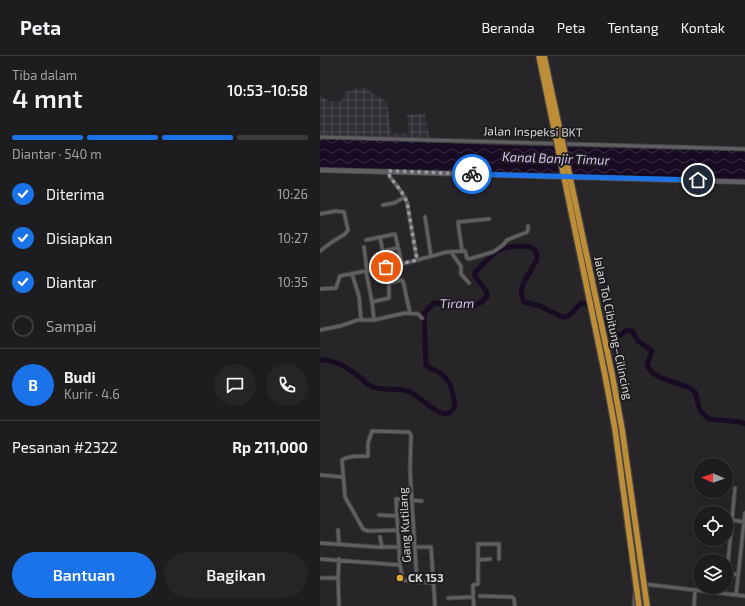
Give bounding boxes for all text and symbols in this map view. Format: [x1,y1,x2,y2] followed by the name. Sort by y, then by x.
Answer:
[20,16,61,39] text: Peta
[481,19,535,36] text: Beranda
[557,19,585,36] text: Peta
[607,19,659,36] text: Tentang
[681,19,725,36] text: Kontak
[12,67,77,83] text: Tiba dalam
[227,81,308,99] text: 10:53–10:58
[12,82,83,113] text: 4 mnt
[483,123,583,139] street label: Jalan Inspeksi BKT
[12,146,102,162] text: Diantar · 540 m
[502,148,611,168] water label: Kanal Banjir Timur
[452,154,492,194] courier
[461,163,483,185] icon: bike
[681,163,715,197] pin
[687,169,709,191] icon: home
[12,183,34,205] icon: check
[46,185,105,203] text: Diterima
[277,186,308,202] text: 10:26
[12,227,34,249] icon: check
[46,229,113,247] text: Disiapkan
[278,230,308,246] text: 10:27
[369,250,403,284] pin
[592,255,636,401] street label: Jalan Tol Cibitung–Cilincing
[375,256,397,278] icon: bag
[12,271,34,293] icon: check
[46,273,97,291] text: Diantar
[278,274,308,290] text: 10:35
[440,295,474,311] water label: Tiram
[46,317,96,335] text: Sampai
[214,364,256,406] button: chat
[266,364,308,406] button: phone
[64,368,96,386] text: Budi
[28,376,38,394] text: B
[64,386,120,402] text: Kurir · 4.6
[12,438,118,456] text: Pesanan #2322
[232,438,308,456] text: Rp 211,000
[693,458,733,498] north arrow
[693,458,733,594] map controls
[395,487,413,563] street label: Gang Kutilang
[693,506,733,546] button: locate
[12,552,156,598] button: Bantuan
[164,552,308,598] button: Bagikan
[693,554,733,594] button: layers
[408,570,444,584] place label: CK 153
[395,573,405,583] marker: CK 153

